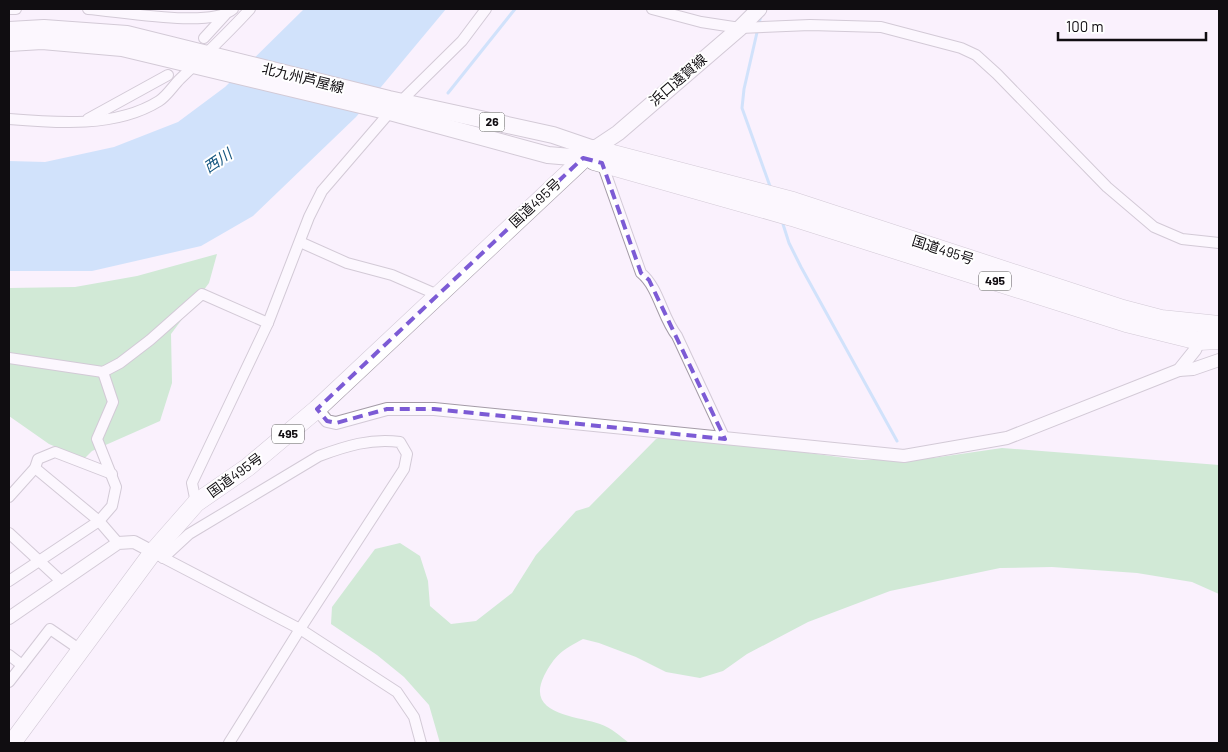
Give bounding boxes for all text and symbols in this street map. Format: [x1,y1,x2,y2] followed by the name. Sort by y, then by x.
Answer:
[1058,10,1206,42] scale bar
[1066,17,1104,35] text: 100 m
[646,50,710,109] street label: 浜口遠賀線
[260,59,346,96] street label: 北九州芦屋線
[480,112,504,132] road number: 26
[200,143,237,176] water label: 西川
[505,175,564,231] street label: 国道495号
[910,232,976,268] street label: 国道495号
[979,272,1011,290] road number: 495
[272,424,304,444] road number: 495
[204,449,266,500] street label: 国道495号

